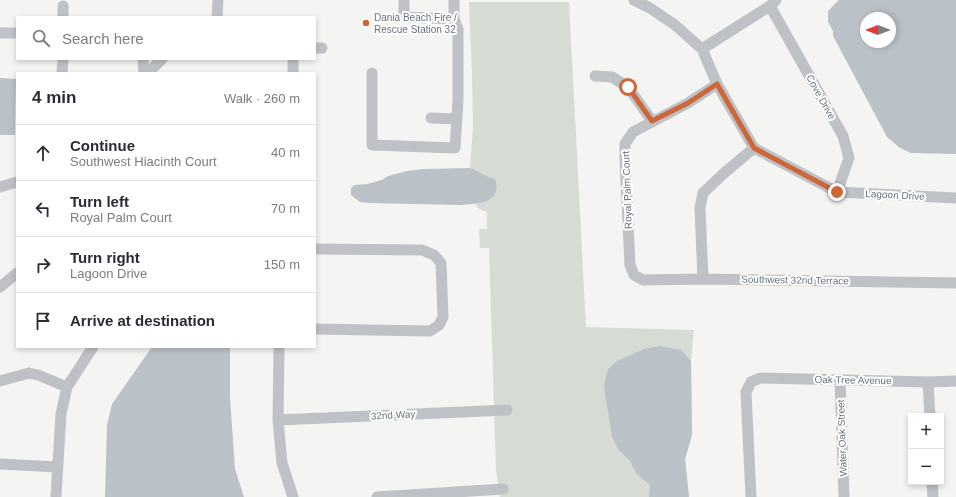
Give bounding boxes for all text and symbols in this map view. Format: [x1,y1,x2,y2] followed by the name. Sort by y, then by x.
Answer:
[374,12,457,35] place label: Dania Beach Fire / Rescue Station 32
[860,12,896,48] north arrow
[16,16,316,60] search box
[361,18,371,28] marker: Dania Beach Fire / Rescue Station 32
[30,27,52,49] icon: search
[62,30,144,47] text: Search here
[804,73,838,122] street label: Cove Drive
[619,78,637,96] route start
[32,88,76,107] text: 4 min
[224,91,300,106] text: Walk · 260 m
[70,137,135,154] text: Continue
[32,142,54,164] icon: ahead
[271,145,300,160] text: 40 m
[620,150,634,229] street label: Royal Palm Court
[70,154,217,169] text: Southwest Hiacinth Court
[828,183,846,201] route end
[865,188,925,202] street label: Lagoon Drive
[70,193,129,210] text: Turn left
[32,198,54,220] icon: left
[271,201,300,216] text: 70 m
[70,210,172,225] text: Royal Palm Court
[70,249,140,266] text: Turn right
[32,254,54,276] icon: right
[264,257,300,272] text: 150 m
[70,266,147,281] text: Lagoon Drive
[741,274,849,286] street label: Southwest 32nd Terrace
[32,310,54,332] icon: arrive
[70,312,215,329] text: Arrive at destination
[814,374,892,386] street label: Oak Tree Avenue
[835,399,849,477] street label: Water Oak Street
[370,408,416,422] street label: 32nd Way
[908,413,944,485] map controls
[908,413,944,449] button: +
[908,449,944,485] button: −

